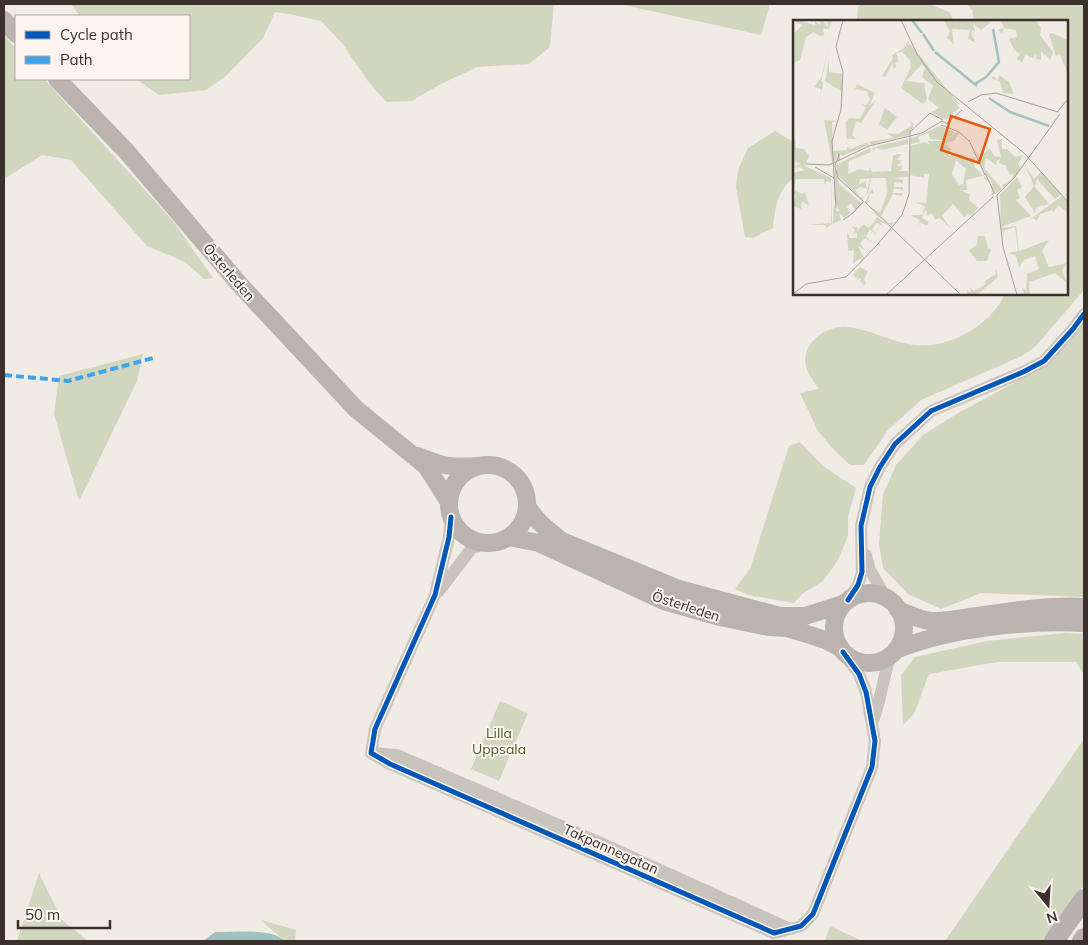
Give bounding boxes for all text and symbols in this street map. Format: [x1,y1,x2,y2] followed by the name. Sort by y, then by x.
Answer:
[15,15,190,80] legend
[793,20,1068,295] inset map
[60,25,133,44] text: Cycle path
[60,50,92,69] text: Path
[199,240,259,304] street label: Österleden
[650,587,722,625] street label: Österleden
[472,724,526,758] park label: Lilla Uppsala
[561,820,661,878] street label: Takpannegatan
[1023,880,1073,930] north arrow
[18,898,110,930] scale bar
[25,905,60,924] text: 50 m
[1044,907,1060,928] text: N

